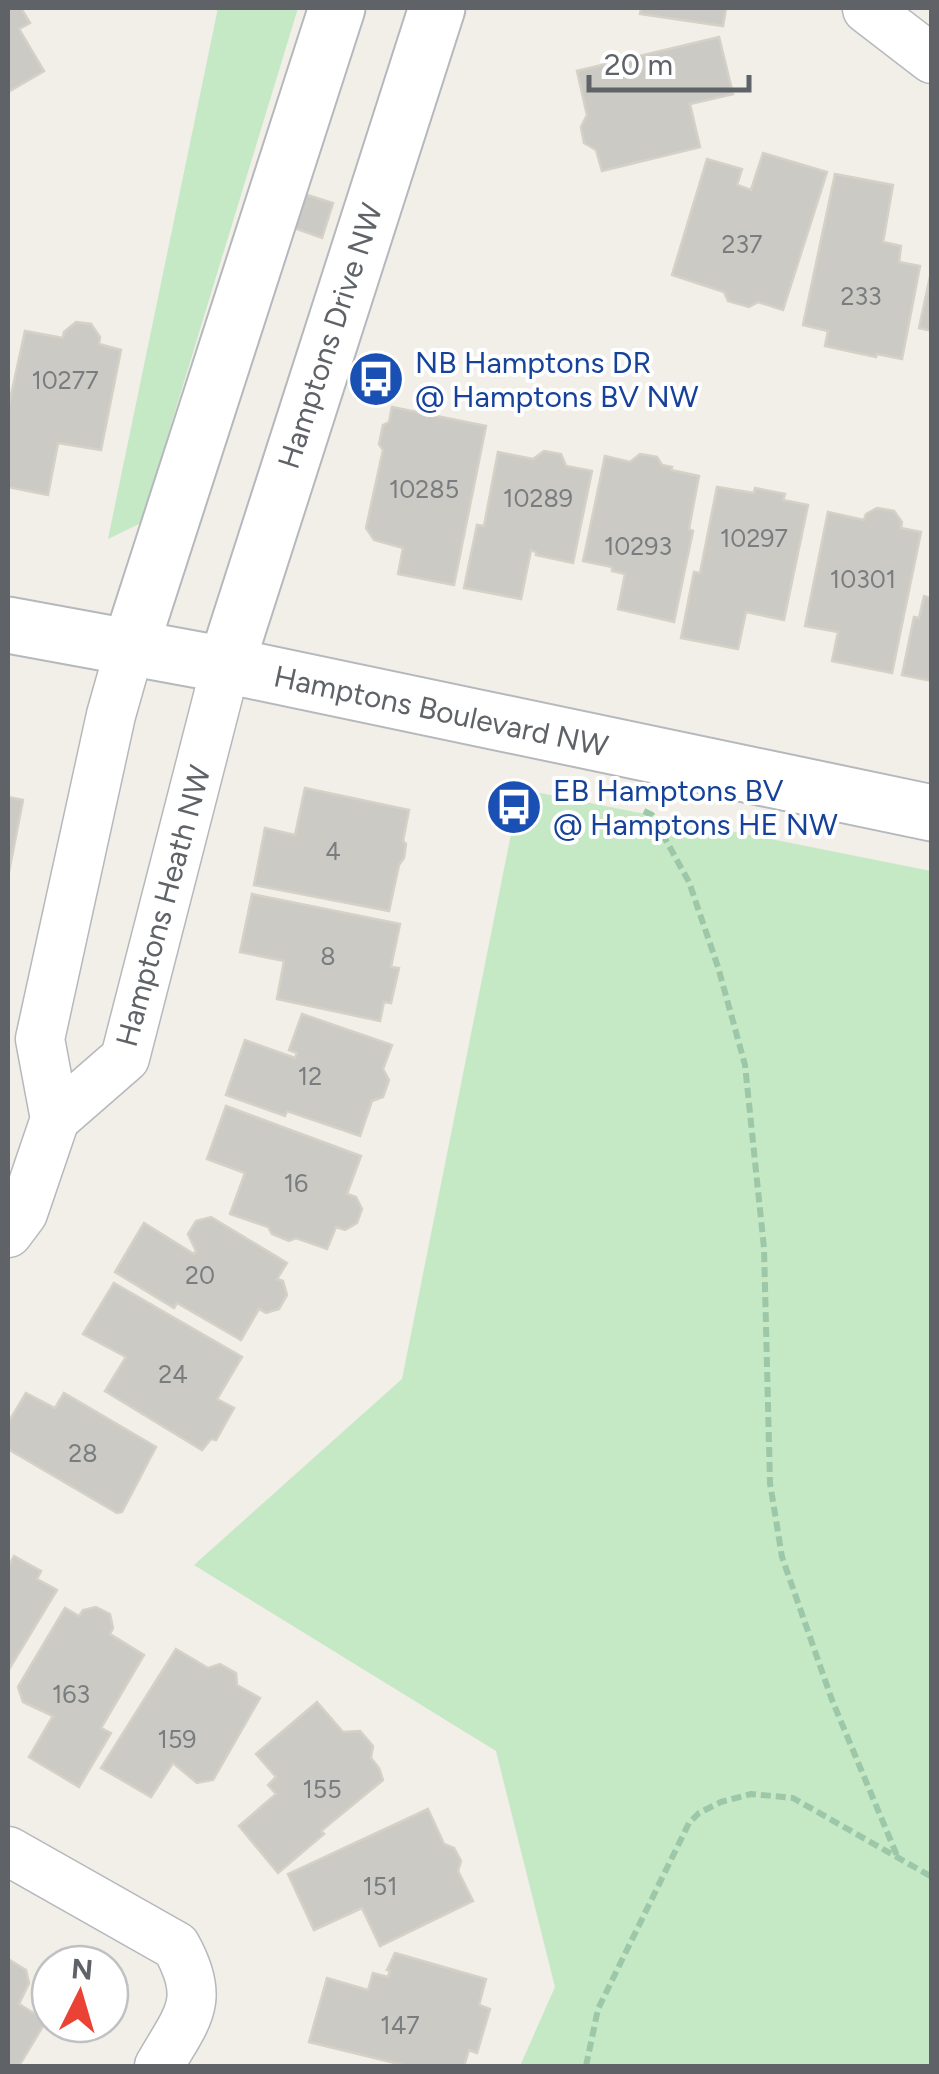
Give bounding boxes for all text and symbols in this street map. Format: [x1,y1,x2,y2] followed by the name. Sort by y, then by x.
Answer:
[589,30,749,92] scale bar
[604,46,673,83] text: 20 m
[270,199,390,473] street label: Hamptons Drive NW
[721,229,763,259] house number: 237
[840,281,882,311] house number: 233
[415,344,699,415] place label: NB Hamptons DR @ Hamptons BV NW
[346,349,406,409] bus stop icon: NB Hamptons DR @ Hamptons BV NW
[31,365,99,395] house number: 10277
[389,474,459,504] house number: 10285
[503,483,573,513] house number: 10289
[720,523,788,553] house number: 10297
[604,531,672,561] house number: 10293
[830,564,896,594] house number: 10301
[271,657,612,765] street label: Hamptons Boulevard NW
[108,761,218,1051] street label: Hamptons Heath NW
[553,772,838,843] place label: EB Hamptons BV @ Hamptons HE NW
[484,777,544,837] bus stop icon: EB Hamptons BV @ Hamptons HE NW
[325,836,341,866] house number: 4
[320,941,336,971] house number: 8
[298,1061,322,1091] house number: 12
[284,1168,308,1198] house number: 16
[185,1260,215,1290] house number: 20
[158,1359,188,1389] house number: 24
[68,1438,98,1468] house number: 28
[52,1679,90,1709] house number: 163
[158,1724,196,1754] house number: 159
[302,1774,342,1804] house number: 155
[362,1871,398,1901] house number: 151
[30,1944,130,2044] north arrow
[70,1951,94,1987] text: N
[380,2010,420,2040] house number: 147

